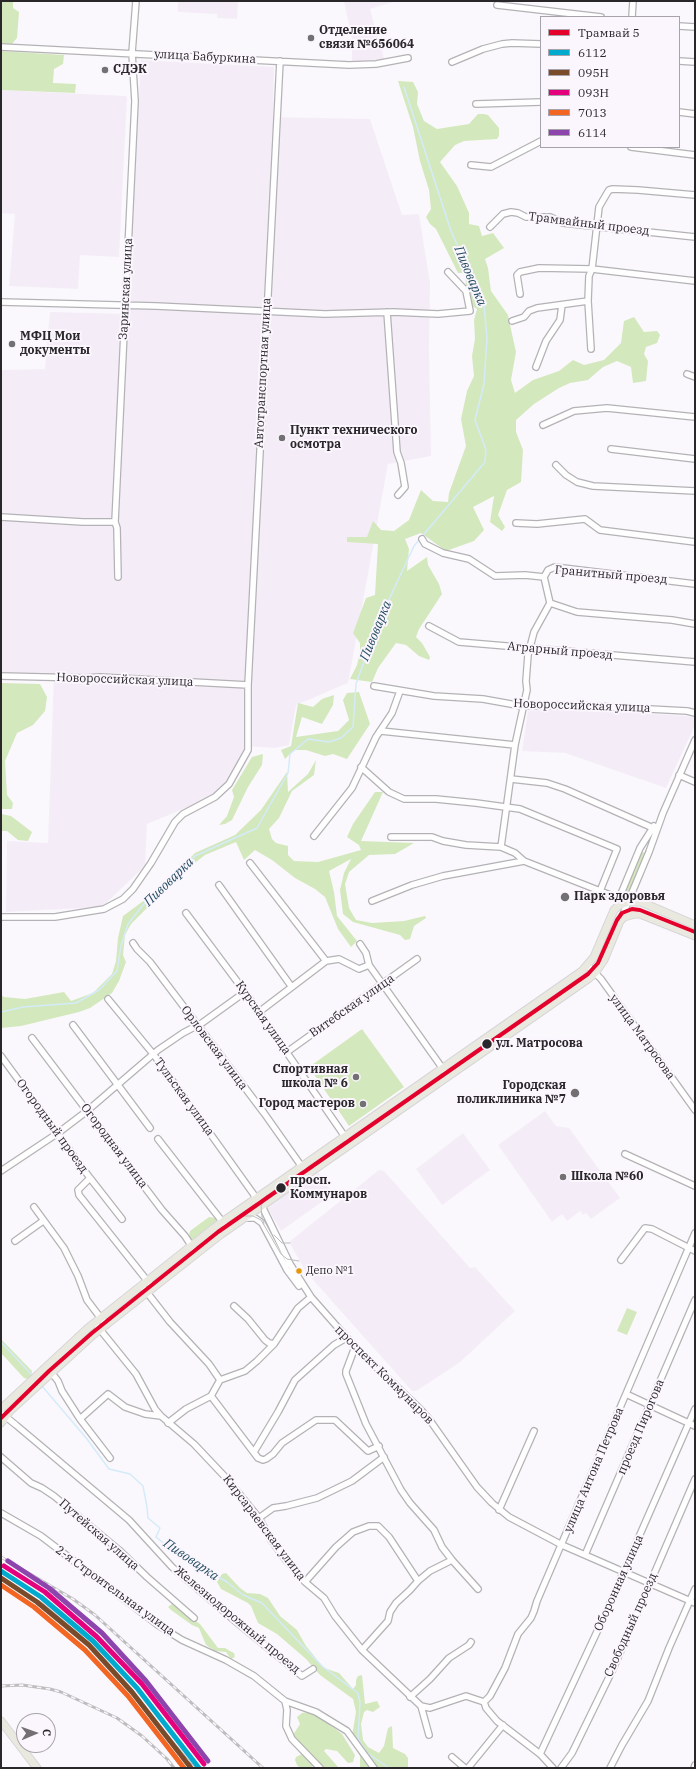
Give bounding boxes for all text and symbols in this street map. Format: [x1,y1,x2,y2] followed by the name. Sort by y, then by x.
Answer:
[540,16,680,148] legend
[319,24,414,52] place label: Отделение связи №656064
[578,25,640,40] text: Трамвай 5
[306,33,316,43] marker: Отделение связи №656064
[578,45,607,60] text: 6112
[154,47,256,67] street label: улица Бабуркина
[113,63,147,77] place label: СДЭК
[100,65,110,75] marker: СДЭК
[578,65,609,80] text: 095Н
[578,85,609,100] text: 093Н
[578,105,607,120] text: 7013
[578,125,607,140] text: 6114
[528,209,650,239] street label: Трамвайный проезд
[116,238,136,340] street label: Заринская улица
[450,244,490,308] water label: Пивоварка
[252,297,274,449] street label: Автотранспортная улица
[20,330,90,358] place label: МФЦ Мои документы
[7,339,17,349] marker: МФЦ Мои документы
[290,424,418,452] place label: Пункт технического осмотра
[277,433,287,443] marker: Пункт технического осмотра
[554,563,668,587] street label: Гранитный проезд
[357,599,395,663] water label: Пивоварка
[507,639,613,663] street label: Аграрный проезд
[56,670,194,690] street label: Новороссийская улица
[513,696,651,716] street label: Новороссийская улица
[141,854,197,910] water label: Пивоварка
[574,890,665,904] place label: Парк здоровья
[559,891,571,903] marker: Парк здоровья
[307,971,397,1041] street label: Витебская улица
[232,978,294,1058] street label: Курская улица
[606,992,678,1082] street label: улица Матросова
[178,1003,250,1093] street label: Орловская улица
[480,1037,494,1051] marker: ул. Матросова
[496,1037,583,1051] place label: ул. Матросова
[151,1055,217,1139] street label: Тульская улица
[272,1063,348,1091] place label: Спортивная школа № 6
[351,1072,361,1082] marker: Спортивная школа № 6
[13,1076,91,1176] street label: Огородный проезд
[457,1079,566,1107] place label: Городская поликлиника №7
[569,1087,581,1099] marker: Городская поликлиника №7
[259,1097,355,1111] place label: Город мастеров
[358,1099,368,1109] marker: Город мастеров
[77,1101,151,1191] street label: Огородная улица
[571,1170,643,1184] place label: Школа №60
[558,1172,568,1182] marker: Школа №60
[290,1174,367,1202] place label: просп. Коммунаров
[274,1181,288,1195] marker: просп. Коммунаров
[306,1264,354,1278] place label: Депо №1
[294,1266,304,1276] marker: Депо №1
[332,1323,436,1427] street label: проспект Коммунаров
[614,1377,668,1477] street label: проезд Пирогова
[561,1405,627,1535] street label: улица Антона Петрова
[220,1472,308,1584] street label: Кирсараевская улица
[56,1496,142,1574] street label: Путейская улица
[591,1533,647,1633] street label: Оборонная улица
[160,1536,222,1584] water label: Пивоварка
[52,1543,178,1639] street label: 2-я Строительная улица
[171,1563,303,1677] street label: Железнодорожный проезд
[602,1571,660,1679] street label: Свободный проезд
[16,1713,56,1753] north arrow
[40,1729,54,1737] text: С

